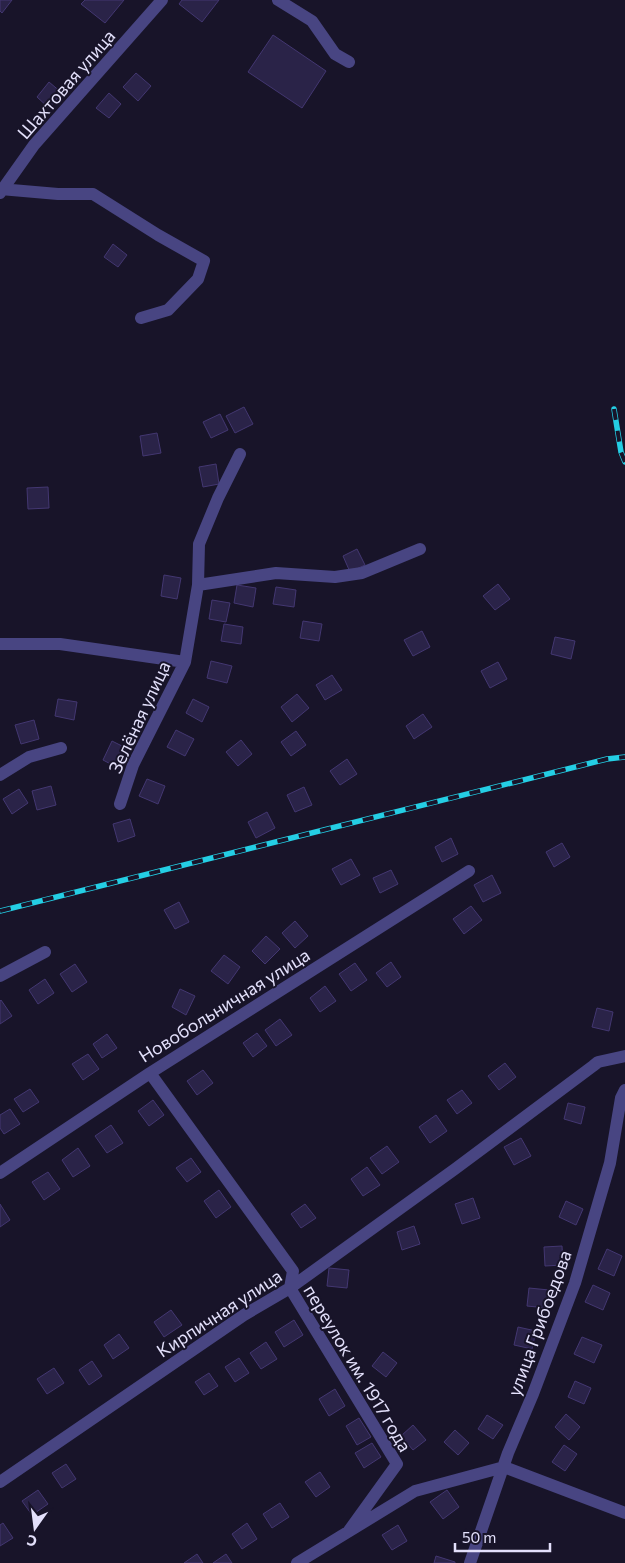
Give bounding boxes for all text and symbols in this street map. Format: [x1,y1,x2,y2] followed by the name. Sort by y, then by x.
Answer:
[12,25,120,143] street label: Шахтовая улица
[103,657,175,777] street label: Зелёная улица
[134,943,314,1067] street label: Новобольничная улица
[502,1247,576,1399] street label: улица Грибоедова
[152,1264,286,1362] street label: Кирпичная улица
[299,1281,417,1455] street label: переулок им. 1917 года
[10,1503,60,1553] north arrow
[455,1520,550,1552] scale bar
[462,1528,496,1546] text: 50 m
[25,1532,38,1551] text: С

